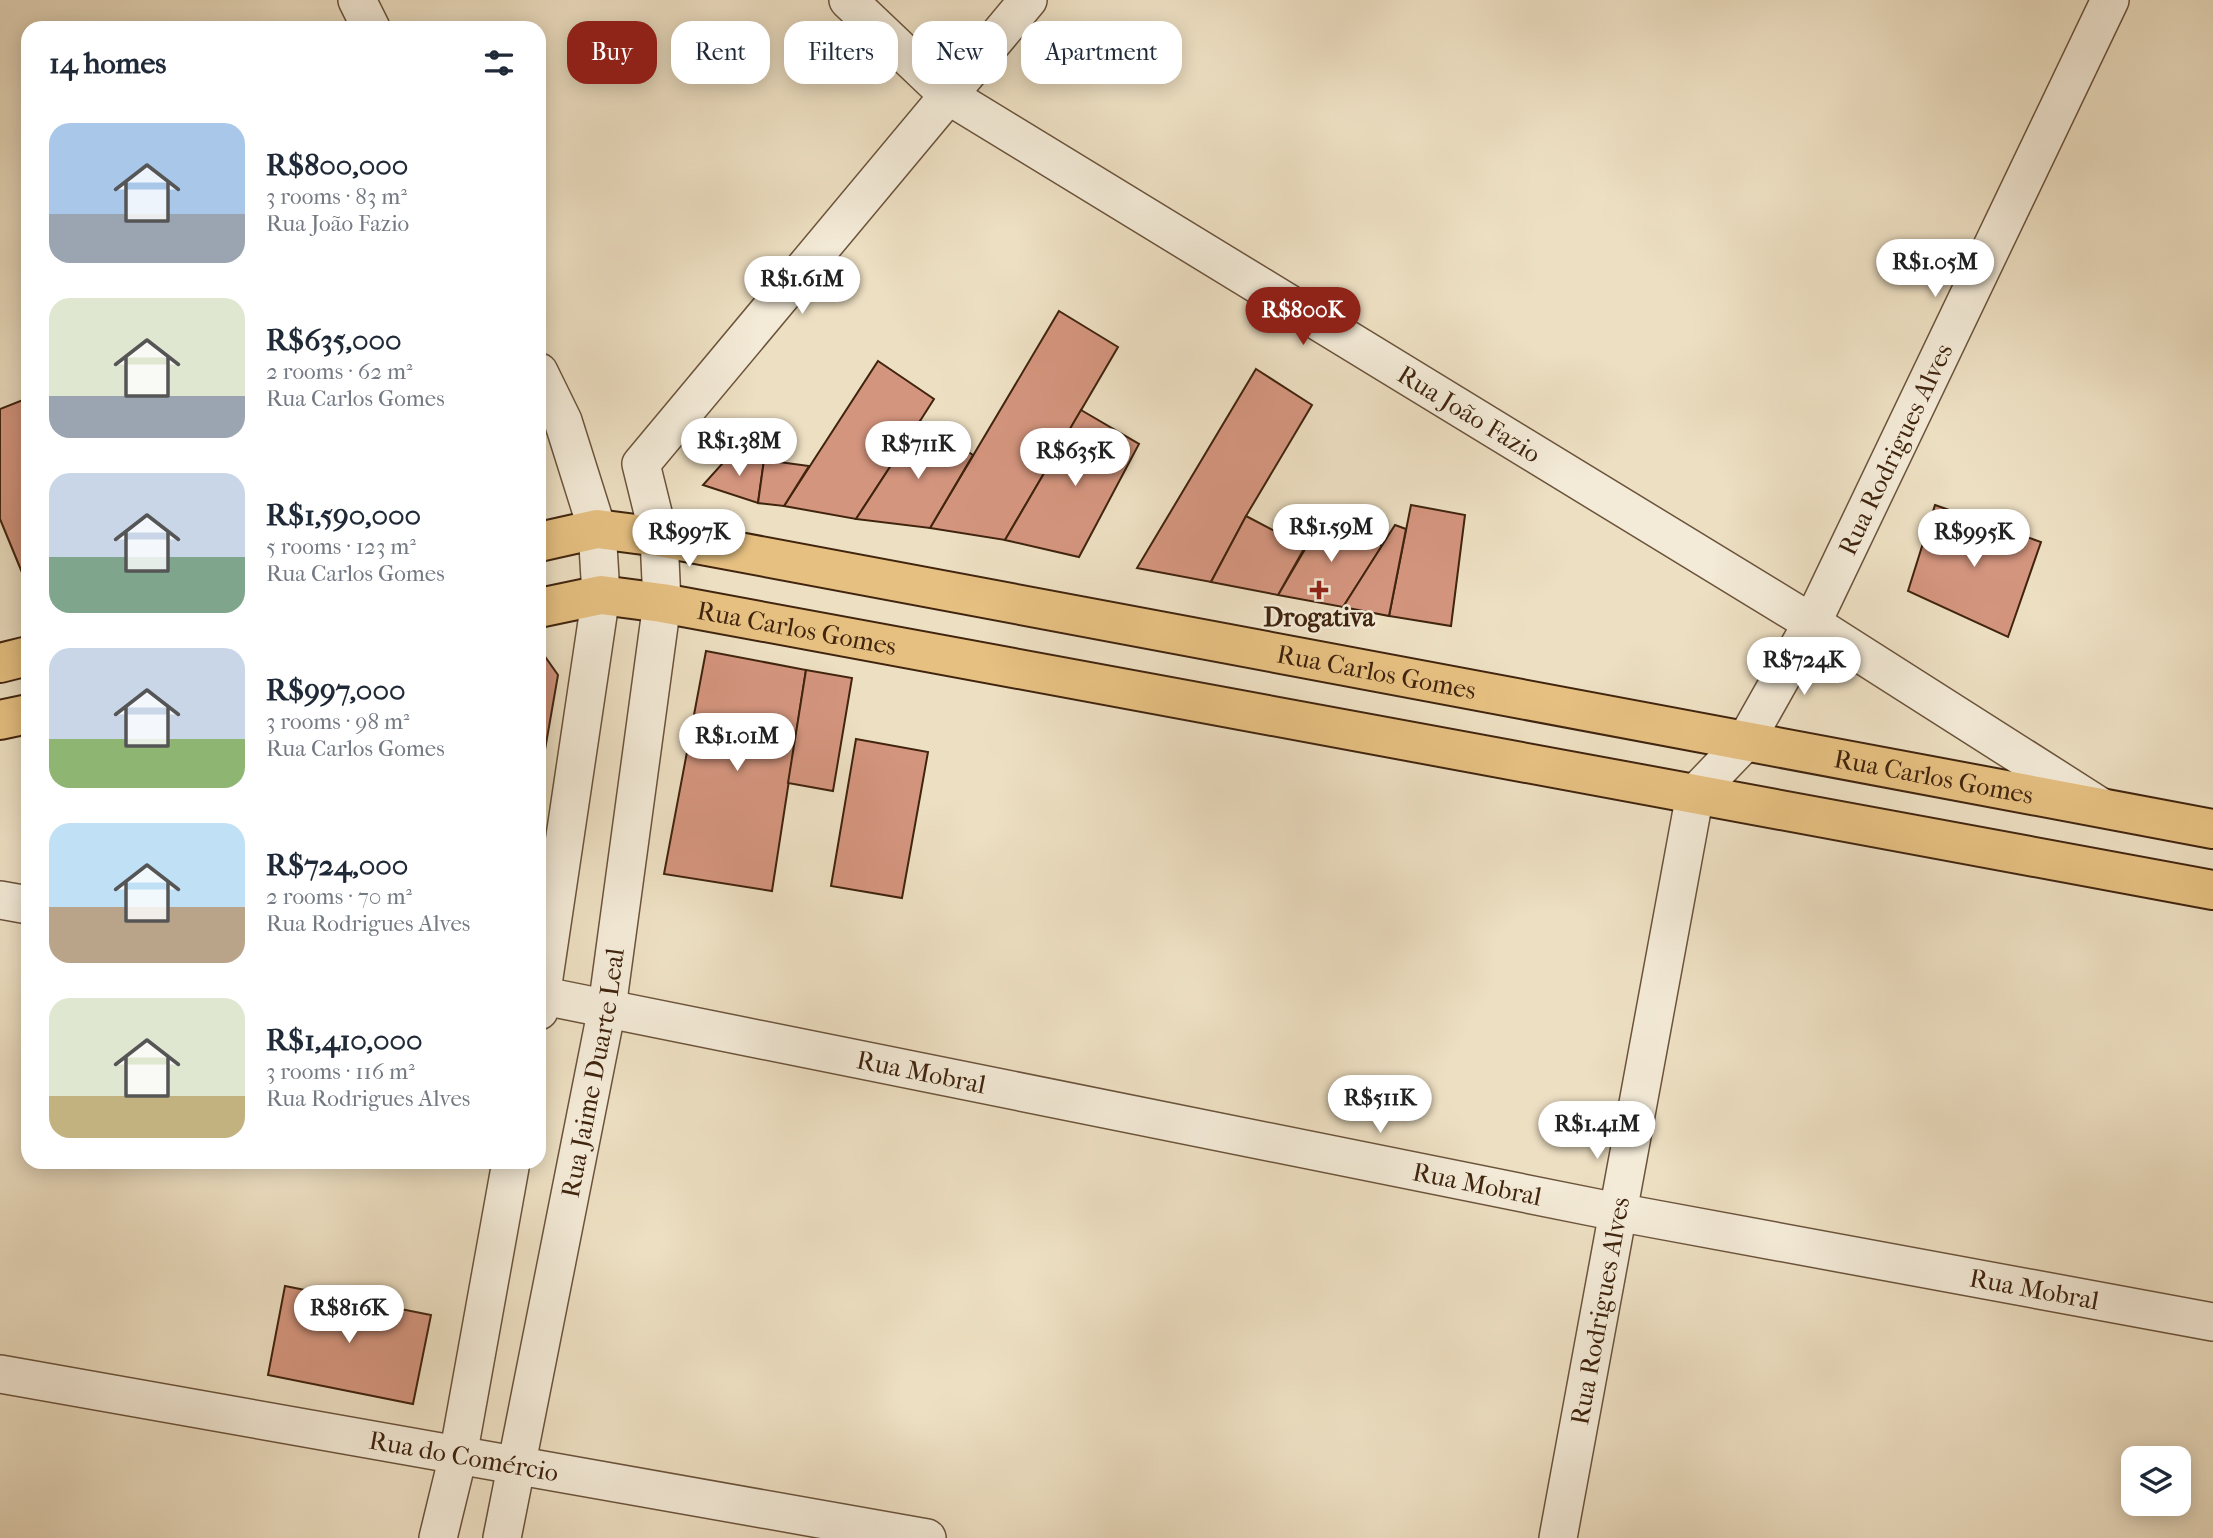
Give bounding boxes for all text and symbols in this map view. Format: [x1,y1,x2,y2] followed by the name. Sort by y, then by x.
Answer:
[567,21,657,84] chip: Buy
[671,21,770,84] chip: Rent
[784,21,898,84] chip: Filters
[912,21,1007,84] chip: New
[1021,21,1182,84] chip: Apartment
[480,44,518,82] icon: filters
[49,46,166,81] text: 14 homes
[266,148,408,183] text: R$800,000
[105,151,189,235] icon: home
[266,183,407,210] text: 3 rooms · 83 m²
[266,210,409,237] text: Rua João Fazio
[1870,240,2000,299] pin: R$1.05M
[1892,248,1978,275] text: R$1.05M
[737,256,867,316] pin: R$1.61M
[760,265,844,292] text: R$1.61M
[1246,288,1360,347] pin: R$800K
[1262,296,1344,323] text: R$800K
[266,323,402,358] text: R$635,000
[105,326,189,410] icon: home
[1831,338,1959,560] street label: Rua Rodrigues Alves
[266,358,413,385] text: 2 rooms · 62 m²
[1392,358,1547,469] street label: Rua João Fazio
[266,385,445,412] text: Rua Carlos Gomes
[674,419,804,478] pin: R$1.38M
[861,421,975,481] pin: R$711K
[697,427,781,454] text: R$1.38M
[1018,428,1132,488] pin: R$635K
[881,430,955,457] text: R$711K
[1036,437,1114,464] text: R$635K
[266,498,421,533] text: R$1,590,000
[105,501,189,585] icon: home
[1266,504,1396,564] pin: R$1.59M
[632,510,746,569] pin: R$997K
[1917,510,2031,569] pin: R$995K
[1289,513,1373,540] text: R$1.59M
[648,518,730,545] text: R$997K
[1934,518,2014,545] text: R$995K
[266,533,416,560] text: 5 rooms · 123 m²
[266,560,445,587] text: Rua Carlos Gomes
[1311,582,1327,598] marker: Drogativa
[695,594,899,662] street label: Rua Carlos Gomes
[1263,602,1376,633] place label: Drogativa
[1274,638,1479,706] street label: Rua Carlos Gomes
[1747,638,1861,697] pin: R$724K
[1763,646,1845,673] text: R$724K
[266,673,406,708] text: R$997,000
[105,676,189,760] icon: home
[266,708,410,735] text: 3 rooms · 98 m²
[672,714,802,773] pin: R$1.01M
[695,722,779,749] text: R$1.01M
[266,735,445,762] text: Rua Carlos Gomes
[1832,743,2036,810] street label: Rua Carlos Gomes
[266,848,408,883] text: R$724,000
[105,851,189,935] icon: home
[266,883,412,910] text: 2 rooms · 70 m²
[266,910,470,937] text: Rua Rodrigues Alves
[554,946,630,1200] street label: Rua Jaime Duarte Leal
[266,1023,423,1058] text: R$1,410,000
[105,1026,189,1110] icon: home
[854,1044,989,1100] street label: Rua Mobral
[266,1058,415,1085] text: 3 rooms · 116 m²
[1323,1076,1437,1135] pin: R$511K
[1344,1084,1416,1111] text: R$511K
[266,1085,470,1112] text: Rua Rodrigues Alves
[1532,1102,1662,1161] pin: R$1.41M
[1554,1110,1640,1137] text: R$1.41M
[1410,1156,1545,1212] street label: Rua Mobral
[1564,1194,1636,1427] street label: Rua Rodrigues Alves
[1967,1262,2102,1316] street label: Rua Mobral
[292,1286,406,1345] pin: R$816K
[310,1294,388,1321] text: R$816K
[367,1424,561,1488] street label: Rua do Comércio
[2121,1446,2191,1516] map controls
[2121,1446,2191,1516] button: layers

